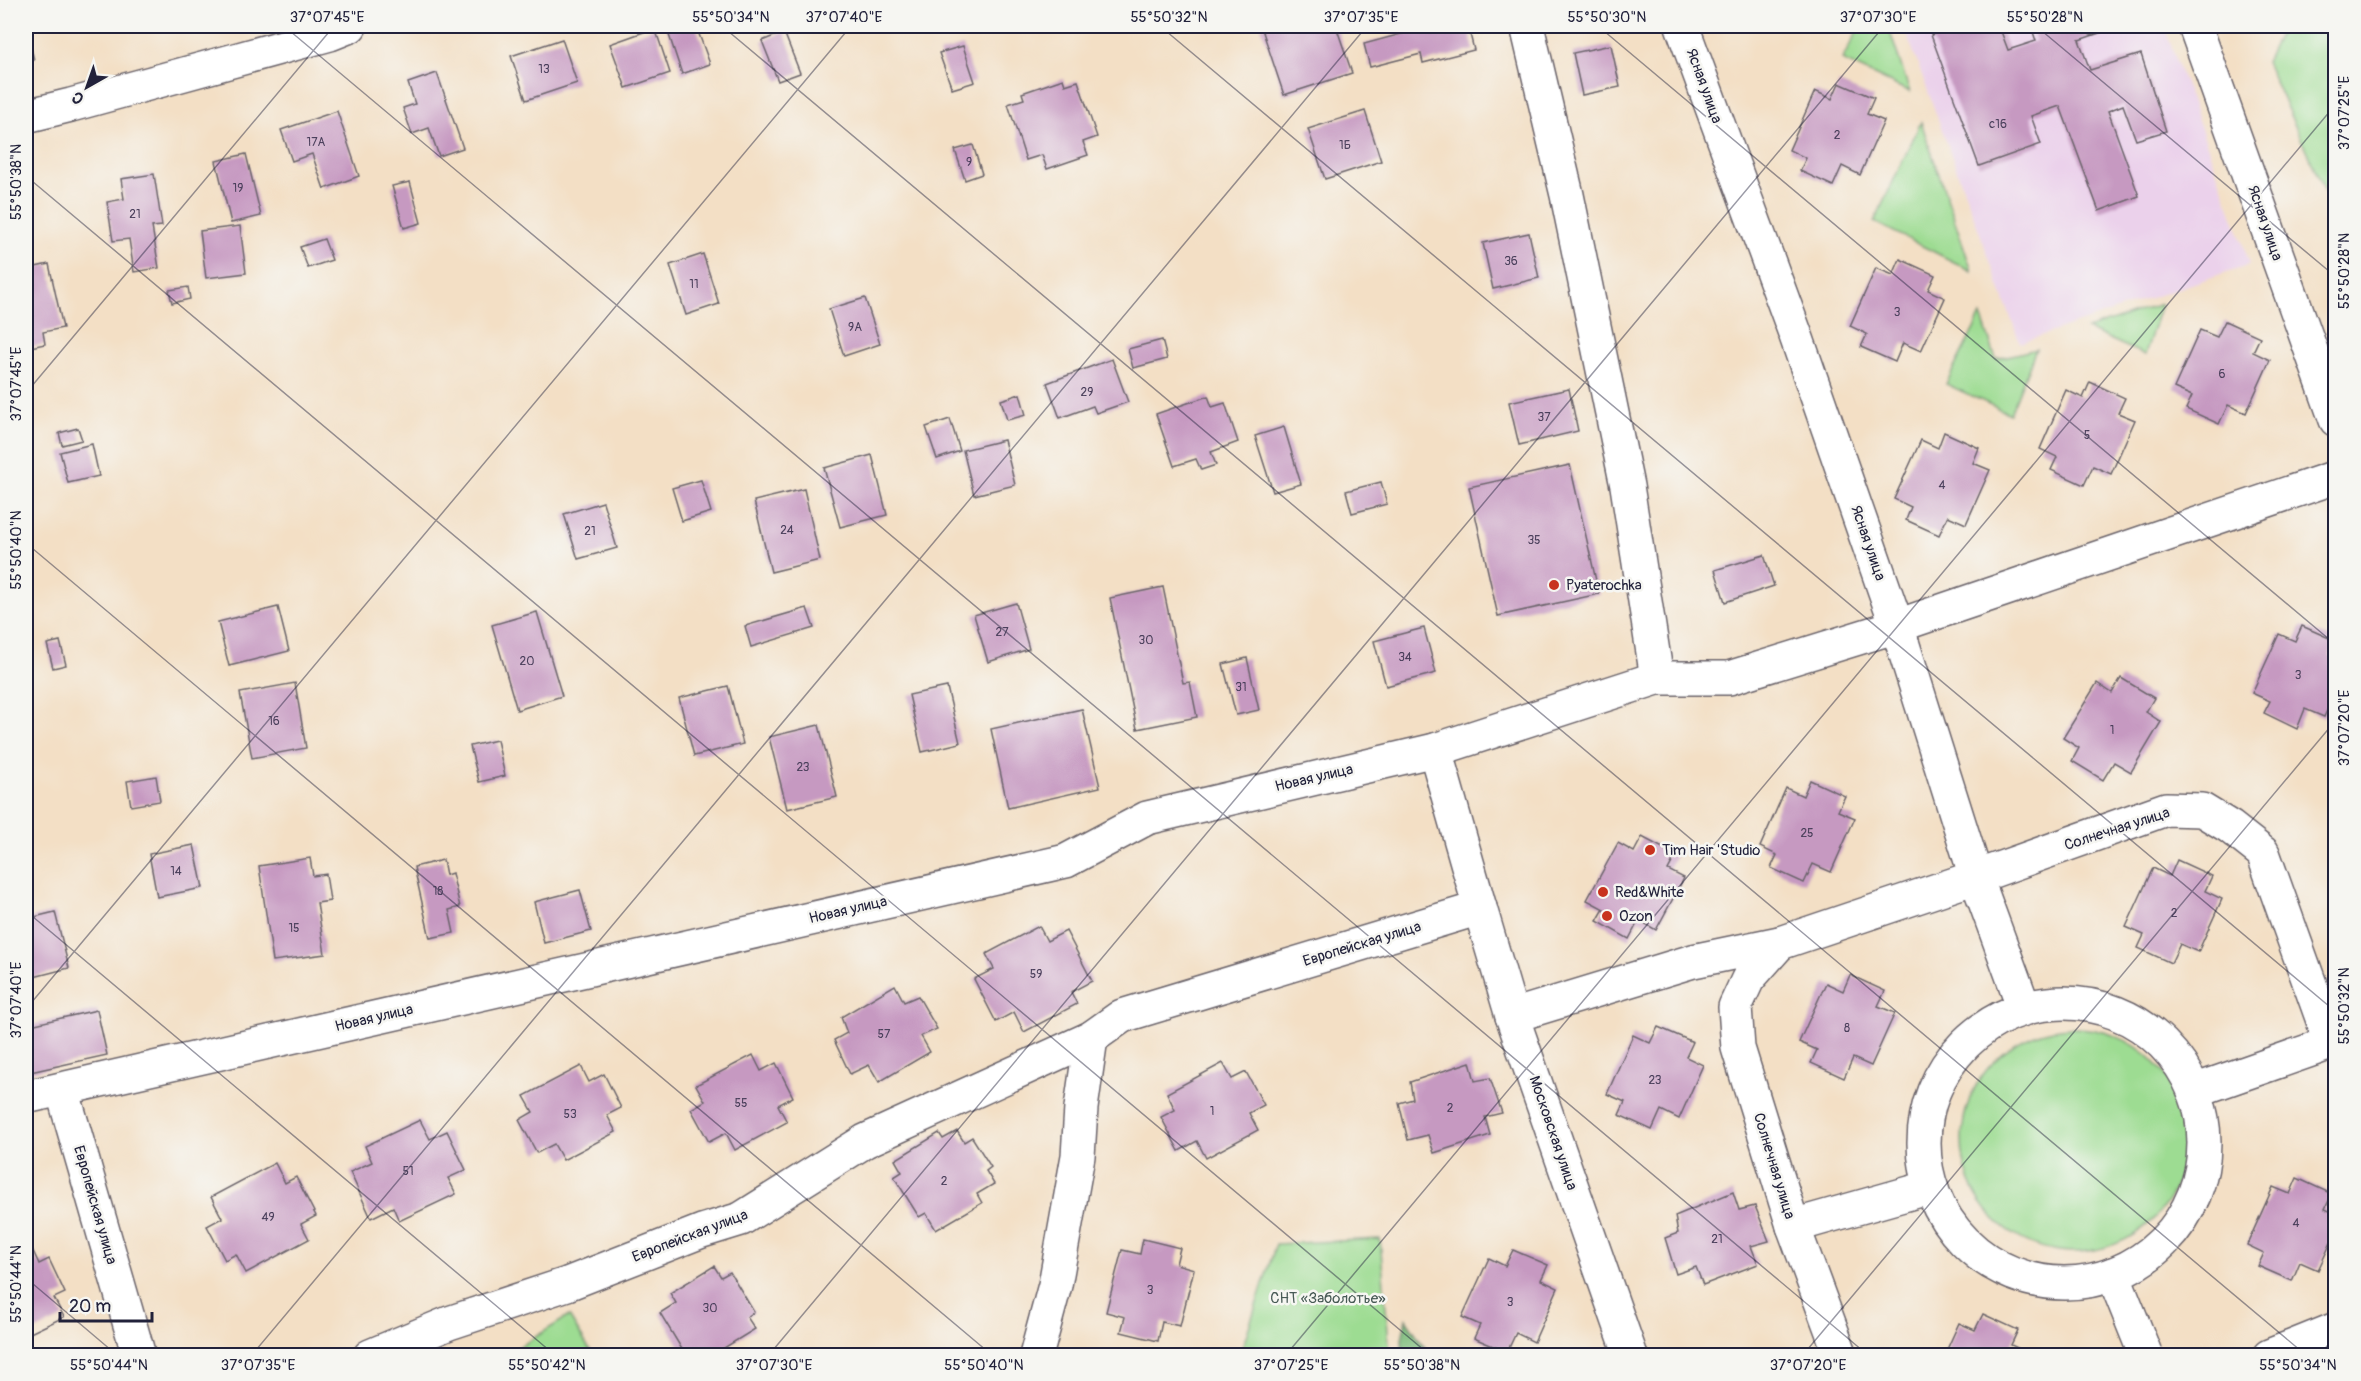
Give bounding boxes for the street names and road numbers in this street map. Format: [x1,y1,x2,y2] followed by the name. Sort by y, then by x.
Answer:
[1682,46,1726,126] street label: Ясная улица
[2243,183,2287,263] street label: Ясная улица
[1846,503,1890,583] street label: Ясная улица
[1273,760,1355,796] street label: Новая улица
[2062,803,2172,855] street label: Солнечная улица
[807,892,889,928] street label: Новая улица
[1301,917,1423,971] street label: Европейская улица
[333,1000,415,1036] street label: Новая улица
[1525,1073,1581,1193] street label: Московская улица
[1749,1111,1799,1221] street label: Солнечная улица
[69,1143,121,1267] street label: Европейская улица
[629,1205,751,1267] street label: Европейская улица

